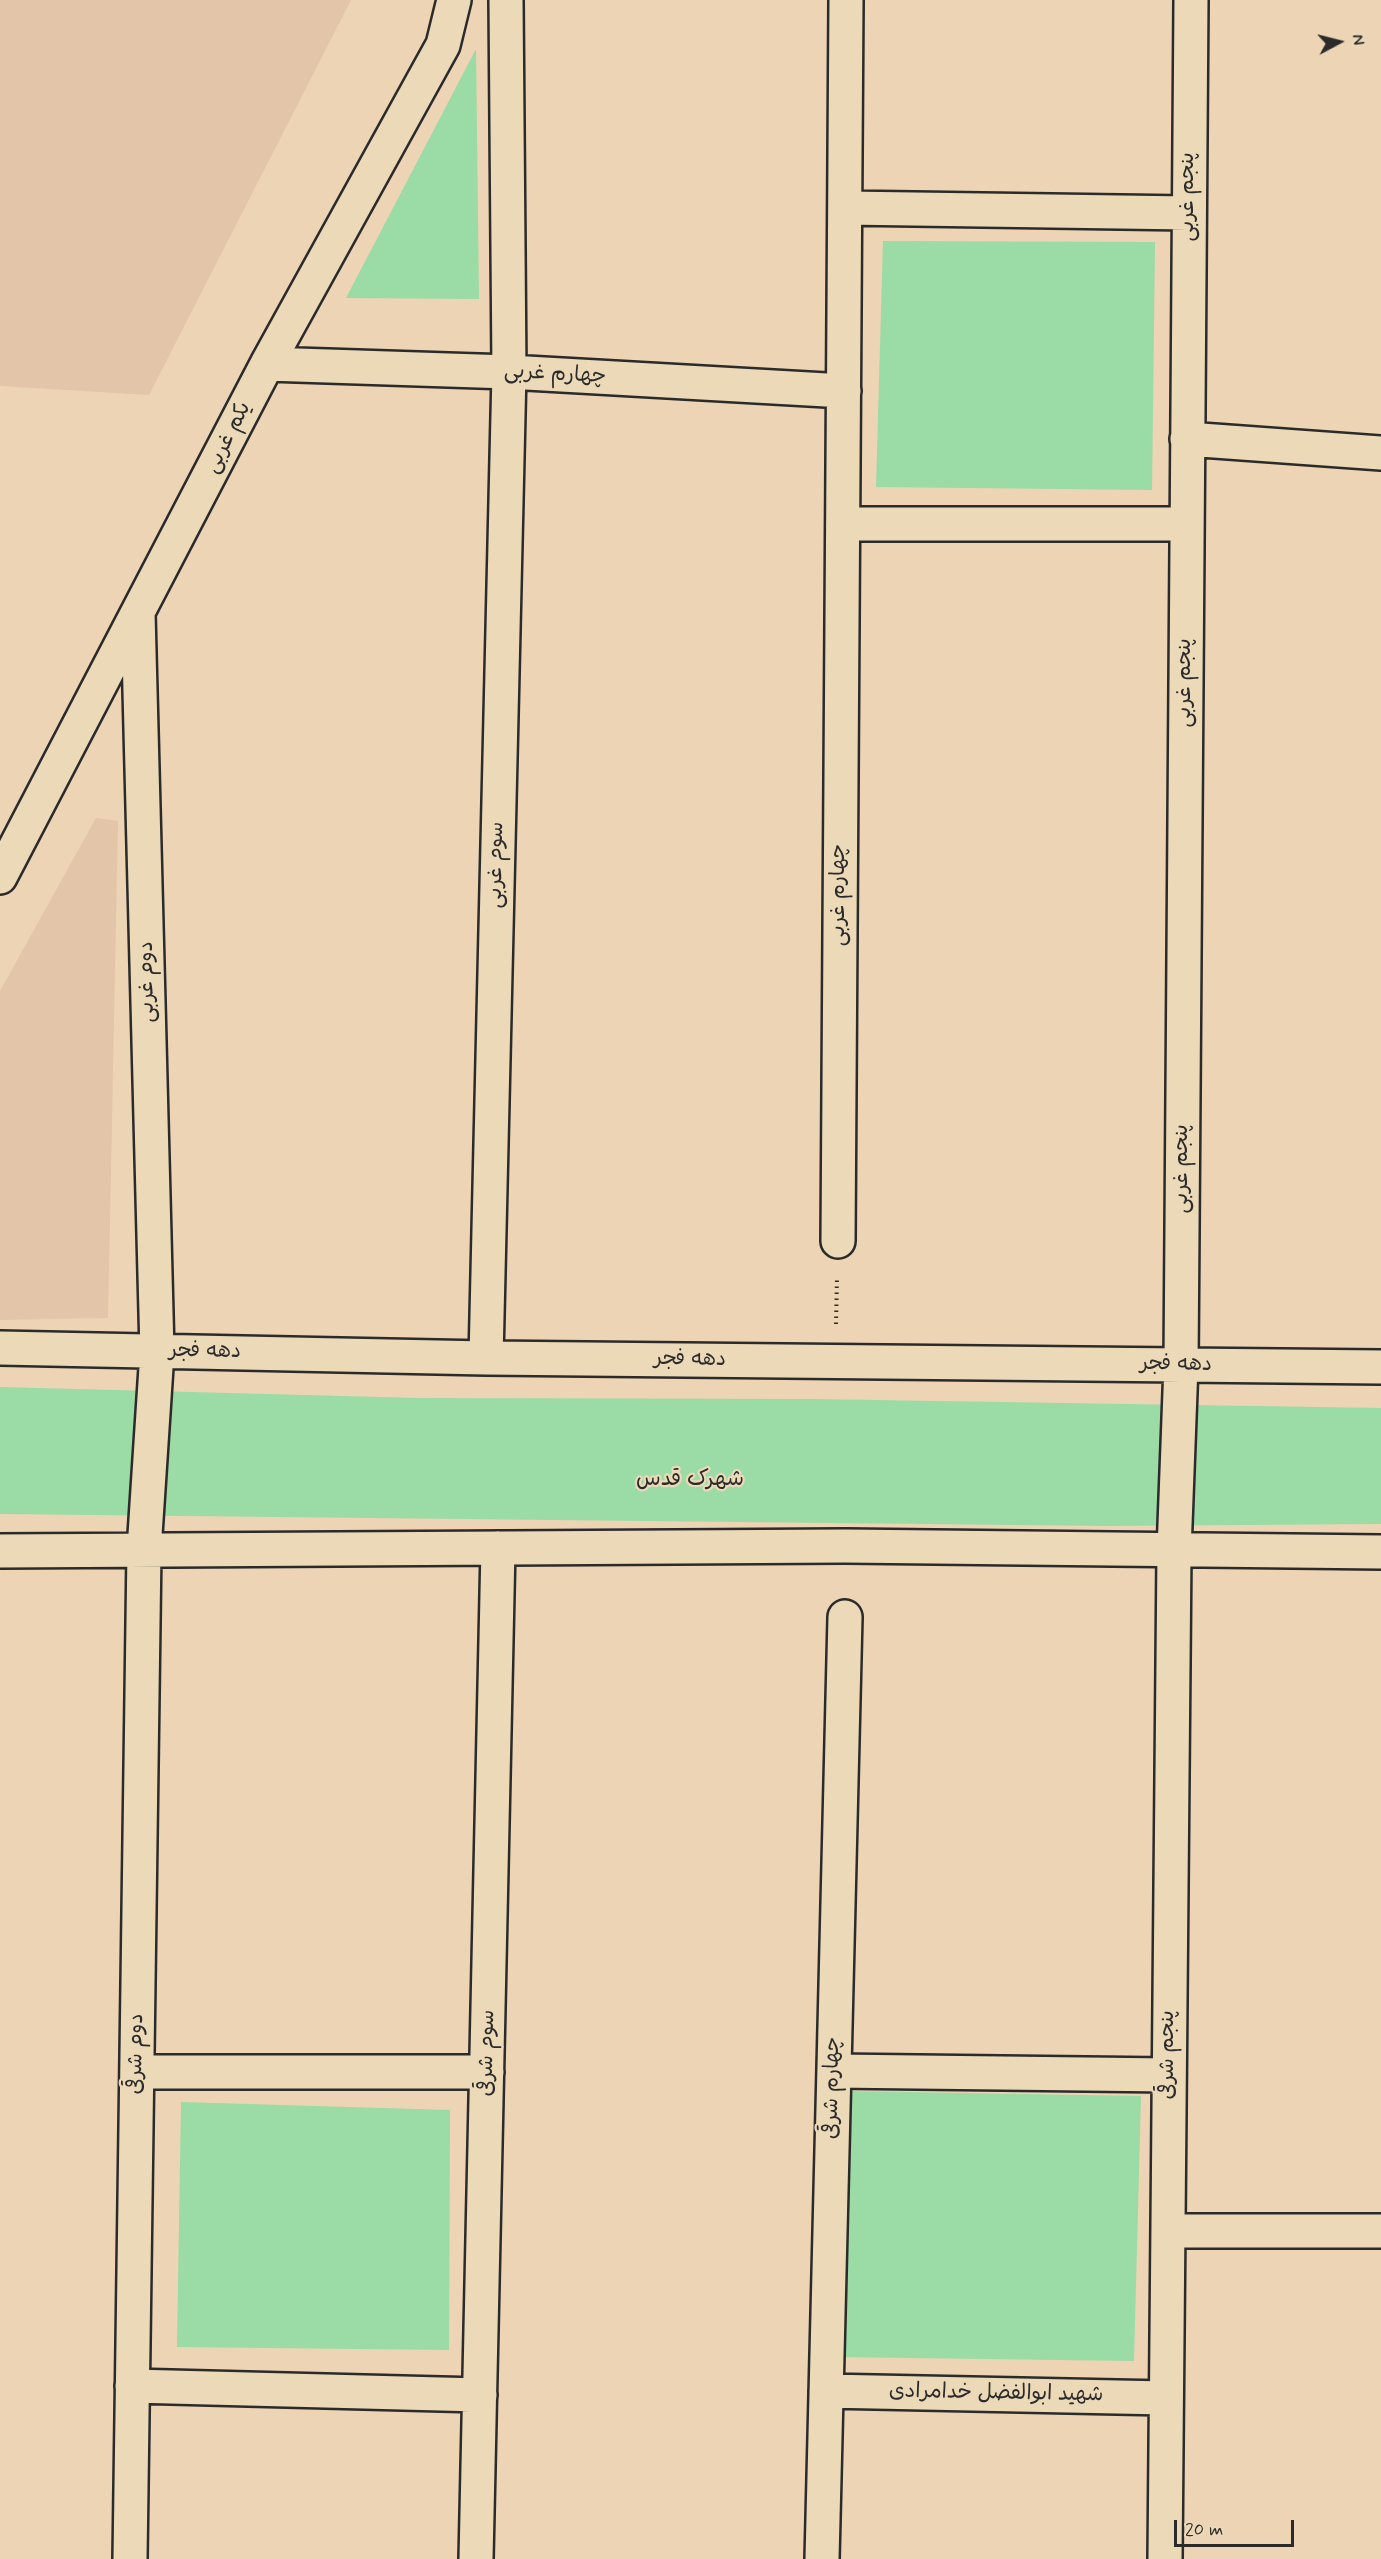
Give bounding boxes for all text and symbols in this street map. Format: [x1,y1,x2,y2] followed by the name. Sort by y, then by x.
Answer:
[1309,12,1369,72] north arrow
[1346,33,1368,46] text: N
[1176,152,1202,242] street label: پنجم غربی
[503,360,607,390] street label: چهارم غربی
[200,398,258,478] street label: یکم غربی
[1173,638,1199,728] street label: پنجم غربی
[484,821,510,909] street label: سوم غربی
[827,844,853,946] street label: چهارم غربی
[135,941,161,1023] street label: دوم غربی
[1170,1124,1196,1214] street label: پنجم غربی
[169,1339,241,1365] street label: دهه فجر
[654,1347,726,1373] street label: دهه فجر
[1140,1352,1212,1378] street label: دهه فجر
[636,1467,744,1493] district label: شهرک قدس
[475,2009,501,2097] street label: سوم شرقی
[1156,2010,1182,2100] street label: پنجم شرقی
[124,2013,150,2095] street label: دوم شرقی
[820,2037,846,2139] street label: چهارم شرقی
[889,2380,1103,2408] street label: شهید ابوالفضل خدامرادی
[1177,2508,1297,2546] scale bar
[1185,2518,1223,2542] text: 20 m

